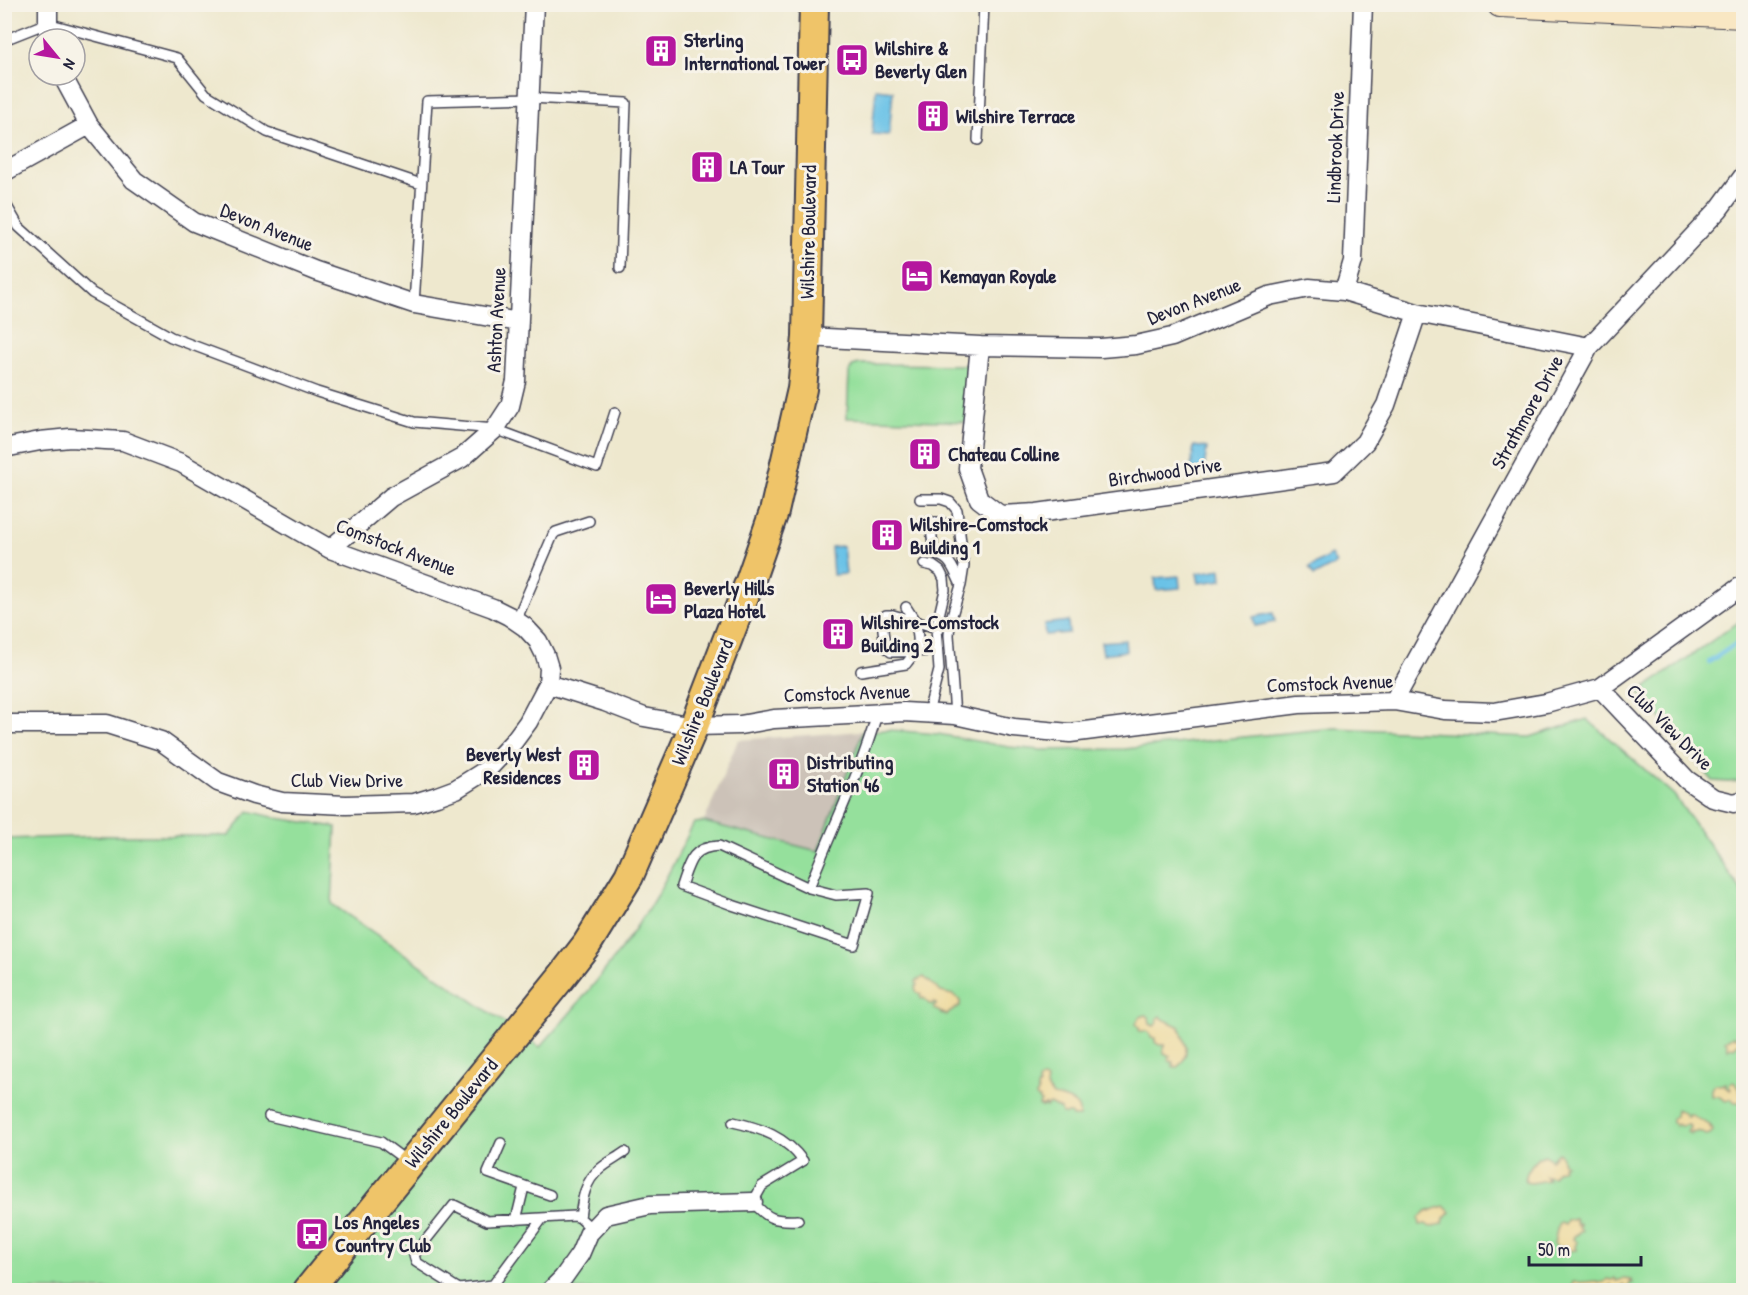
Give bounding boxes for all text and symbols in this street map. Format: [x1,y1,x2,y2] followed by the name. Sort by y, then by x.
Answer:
[684,26,826,76] place label: Sterling International Tower
[27,27,87,87] north arrow
[643,33,679,69] building icon: Sterling International Tower
[875,34,967,85] place label: Wilshire & Beverly Glen
[834,42,870,78] bus stop icon: Wilshire & Beverly Glen
[58,55,82,74] text: N
[1319,91,1350,203] street label: Lindbrook Drive
[915,98,951,134] building icon: Wilshire Terrace
[956,102,1075,129] place label: Wilshire Terrace
[689,149,725,185] building icon: LA Tour
[730,153,785,180] place label: LA Tour
[793,165,822,299] street label: Wilshire Boulevard
[217,196,318,257] street label: Devon Avenue
[899,258,935,294] hotel icon: Kemayan Royale
[940,262,1057,290] place label: Kemayan Royale
[479,267,512,373] street label: Ashton Avenue
[1143,270,1244,331] street label: Devon Avenue
[1484,350,1569,474] street label: Strathmore Drive
[907,436,943,472] building icon: Chateau Colline
[948,440,1060,467] place label: Chateau Colline
[1107,450,1223,493] street label: Birchwood Drive
[910,510,1048,561] place label: Wilshire-Comstock Building 1
[332,511,460,582] street label: Comstock Avenue
[869,517,905,553] building icon: Wilshire-Comstock Building 1
[684,574,775,624] place label: Beverly Hills Plaza Hotel
[643,581,679,617] hotel icon: Beverly Hills Plaza Hotel
[861,608,999,659] place label: Wilshire-Comstock Building 2
[820,616,856,652] building icon: Wilshire-Comstock Building 2
[664,635,739,769] street label: Wilshire Boulevard
[1266,667,1394,698] street label: Comstock Avenue
[783,677,911,708] street label: Comstock Avenue
[1621,677,1720,776] street label: Club View Drive
[466,740,562,790] place label: Beverly West Residences
[566,747,602,783] building icon: Beverly West Residences
[807,748,893,798] place label: Distributing Station 46
[766,756,802,792] building icon: Distributing Station 46
[291,766,403,793] street label: Club View Drive
[398,1052,503,1173] street label: Wilshire Boulevard
[335,1208,431,1259] place label: Los Angeles Country Club
[294,1216,330,1252] bus stop icon: Los Angeles Country Club
[1529,1229,1642,1267] scale bar
[1538,1237,1570,1262] text: 50 m

